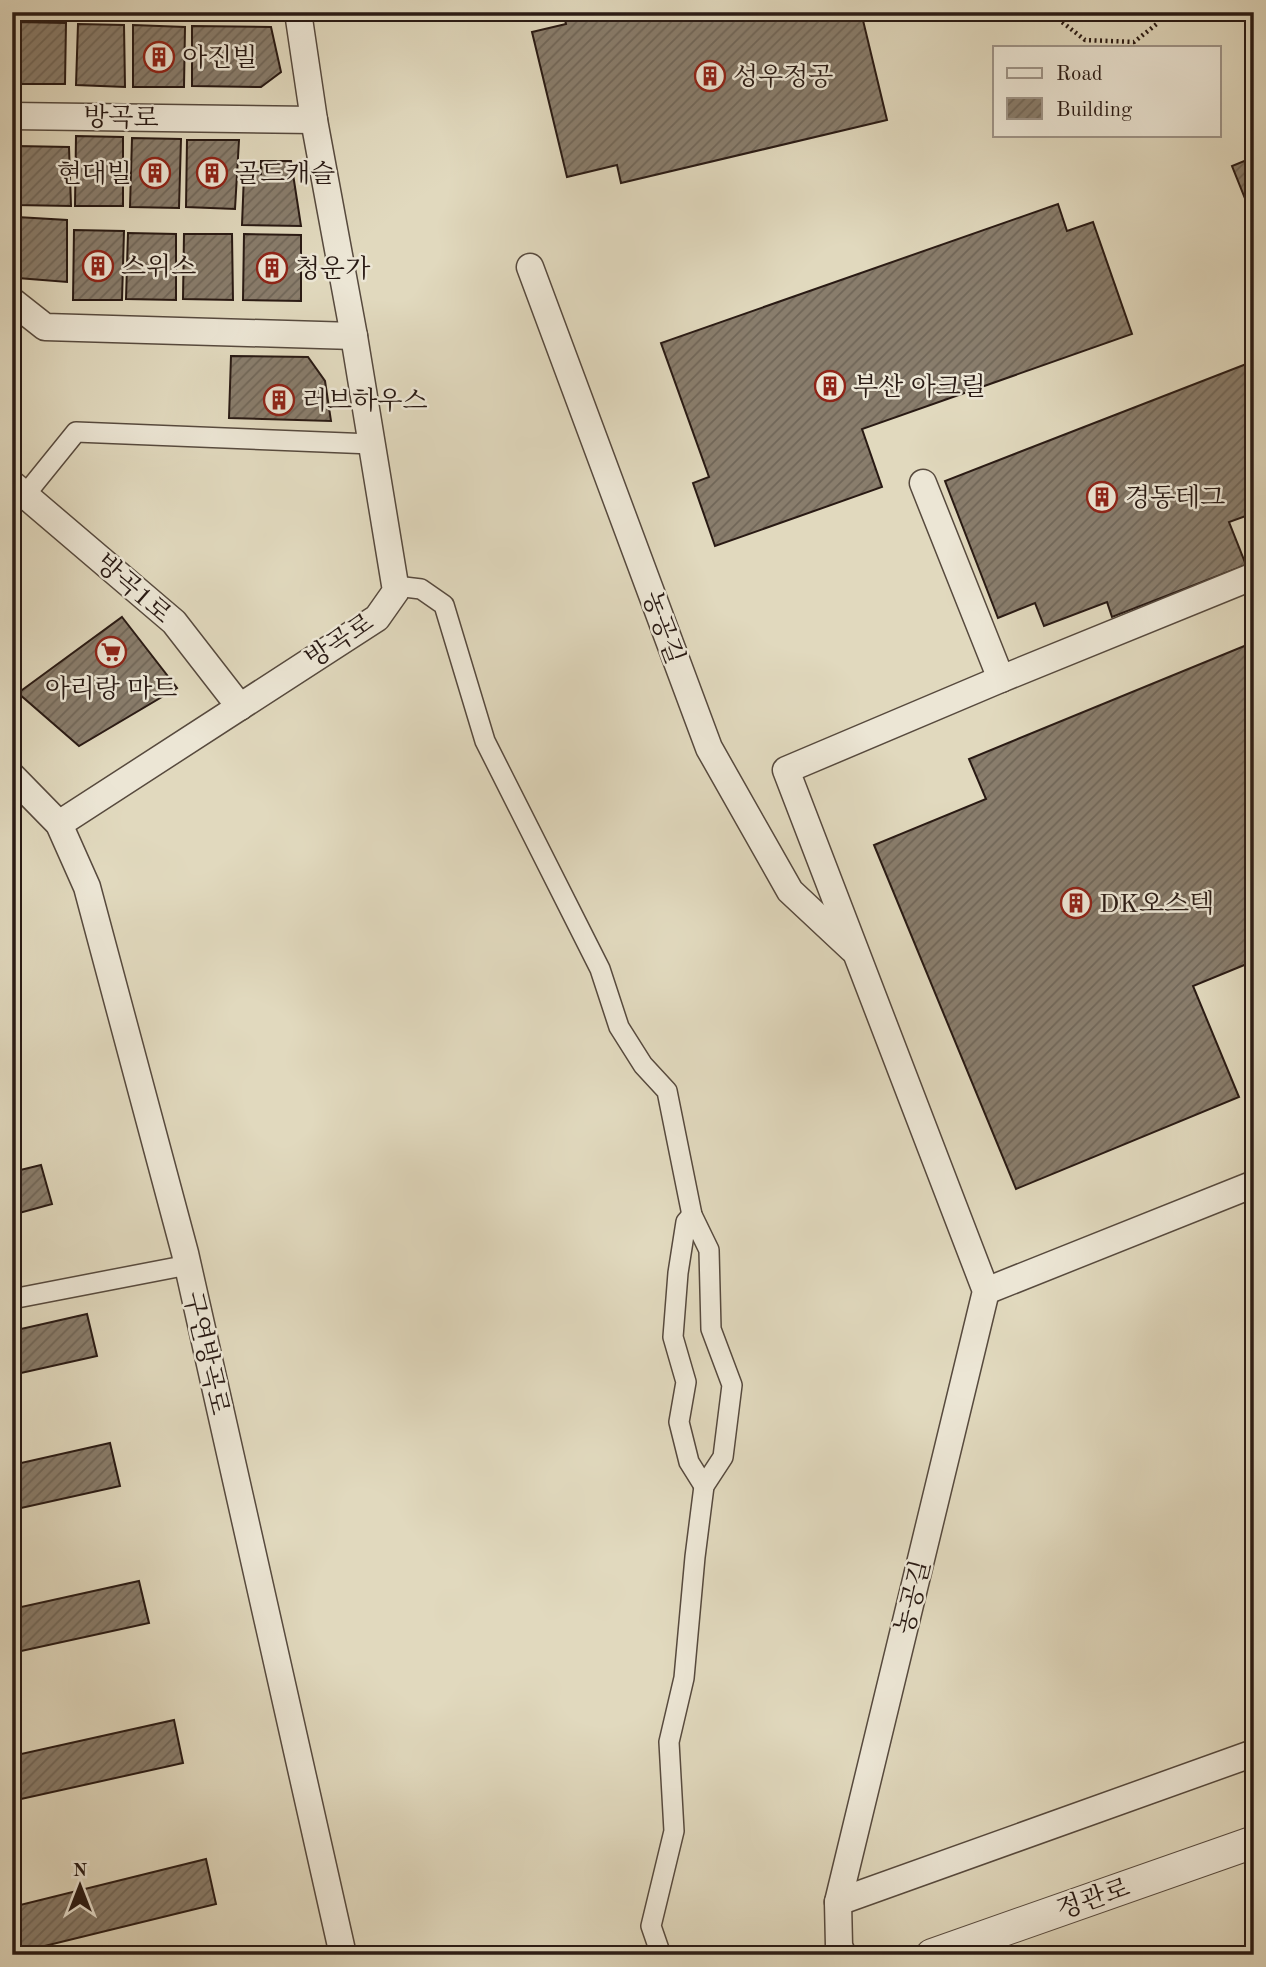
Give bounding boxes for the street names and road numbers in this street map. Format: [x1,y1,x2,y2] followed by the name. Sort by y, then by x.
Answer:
[83,103,159,133] street label: 방곡로
[90,549,177,629] street label: 방곡1로
[637,587,689,668] street label: 농공길
[300,608,379,674] street label: 방곡로
[178,1289,234,1418] street label: 구연방곡로
[890,1557,936,1637] street label: 농공길
[1053,1873,1134,1924] street label: 정관로

